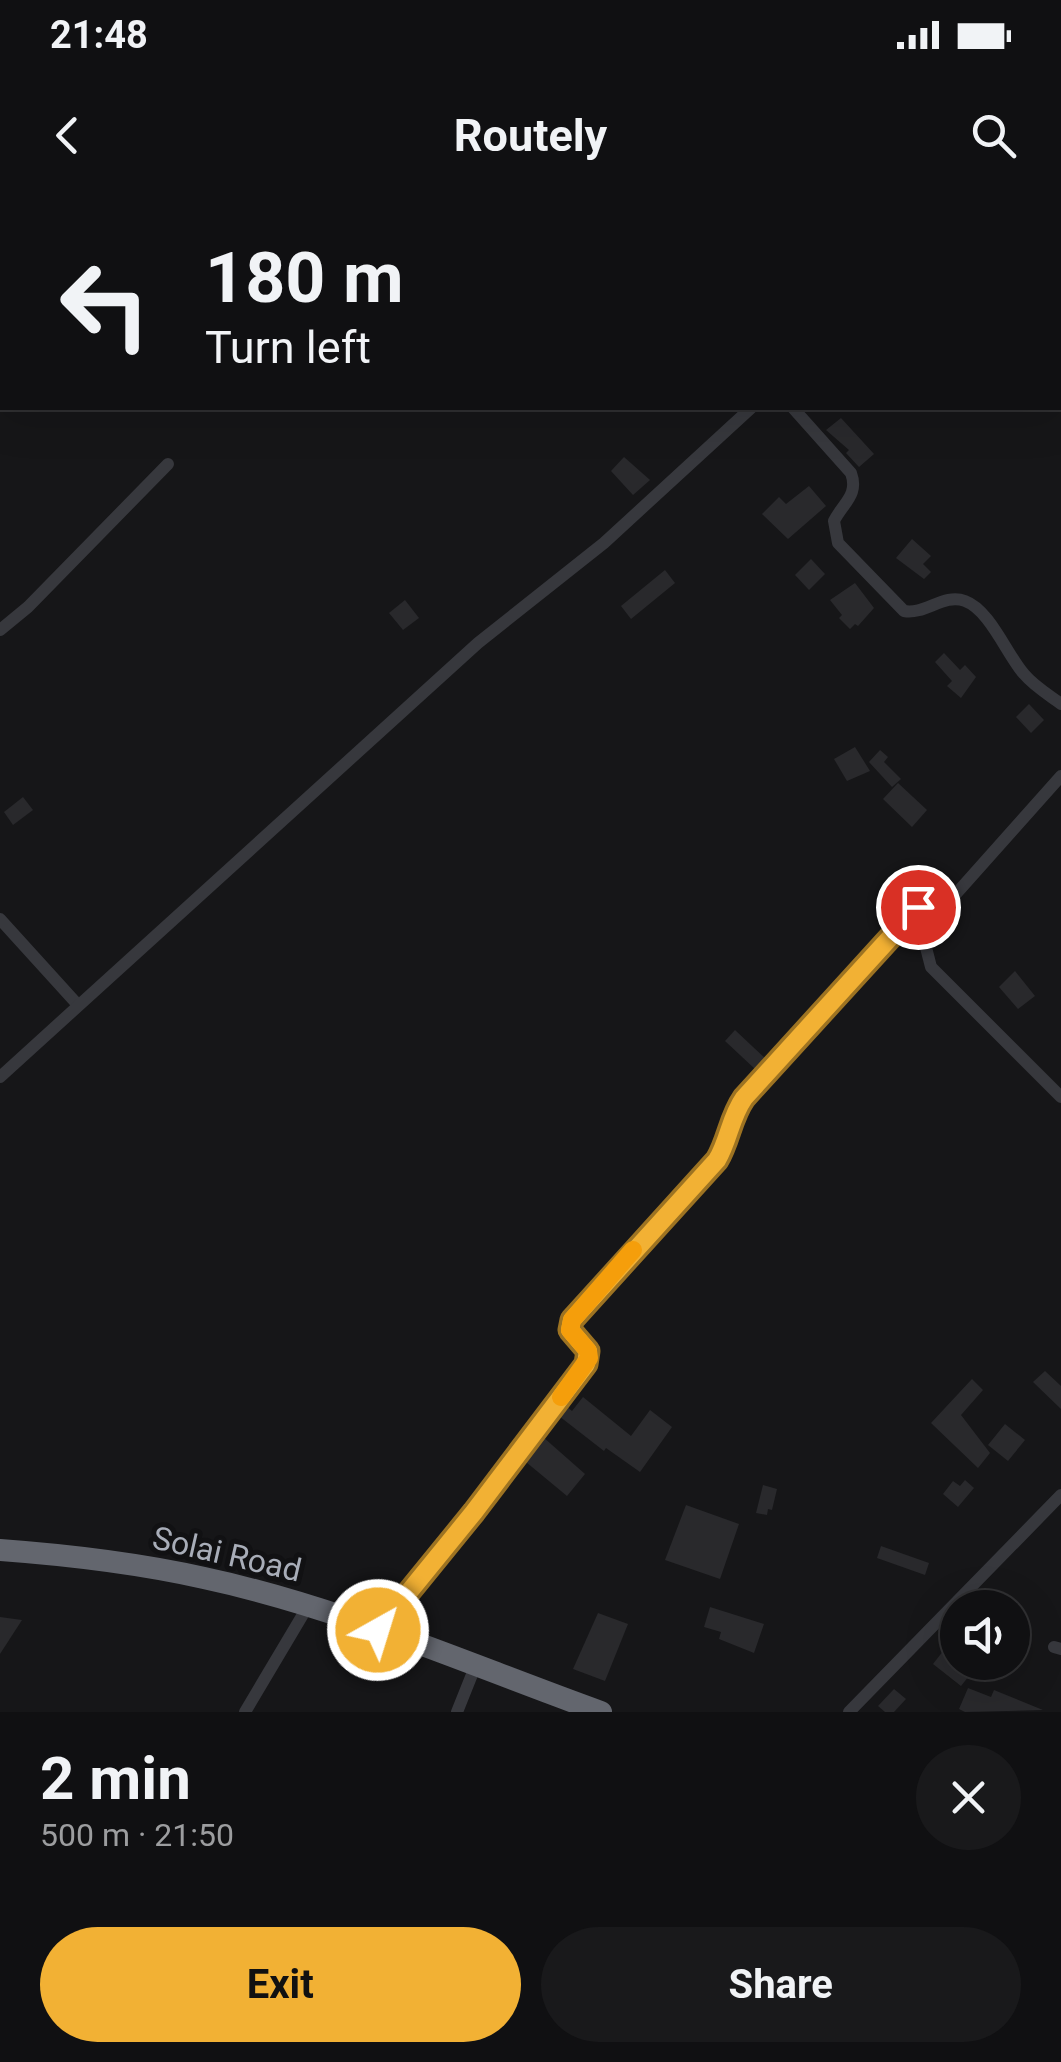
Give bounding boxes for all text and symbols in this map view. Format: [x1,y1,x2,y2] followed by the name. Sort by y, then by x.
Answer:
[50,13,148,57] text: 21:48
[40,108,95,163] icon: back
[966,108,1021,163] icon: search
[454,109,607,162] text: Routely
[205,237,404,319] text: 180 m
[40,240,170,370] icon: left
[205,321,371,374] text: Turn left
[876,865,961,950] pin
[891,880,946,935] icon: arrive
[149,1518,305,1590] street label: Solai Road
[326,1578,430,1682] position arrow
[940,1590,1030,1680] map controls
[940,1590,1030,1680] button: sound
[40,1743,191,1814] text: 2 min
[916,1745,1021,1850] button: close
[40,1816,234,1854] text: 500 m · 21:50
[40,1927,521,2042] button: Exit
[541,1927,1021,2042] button: Share

